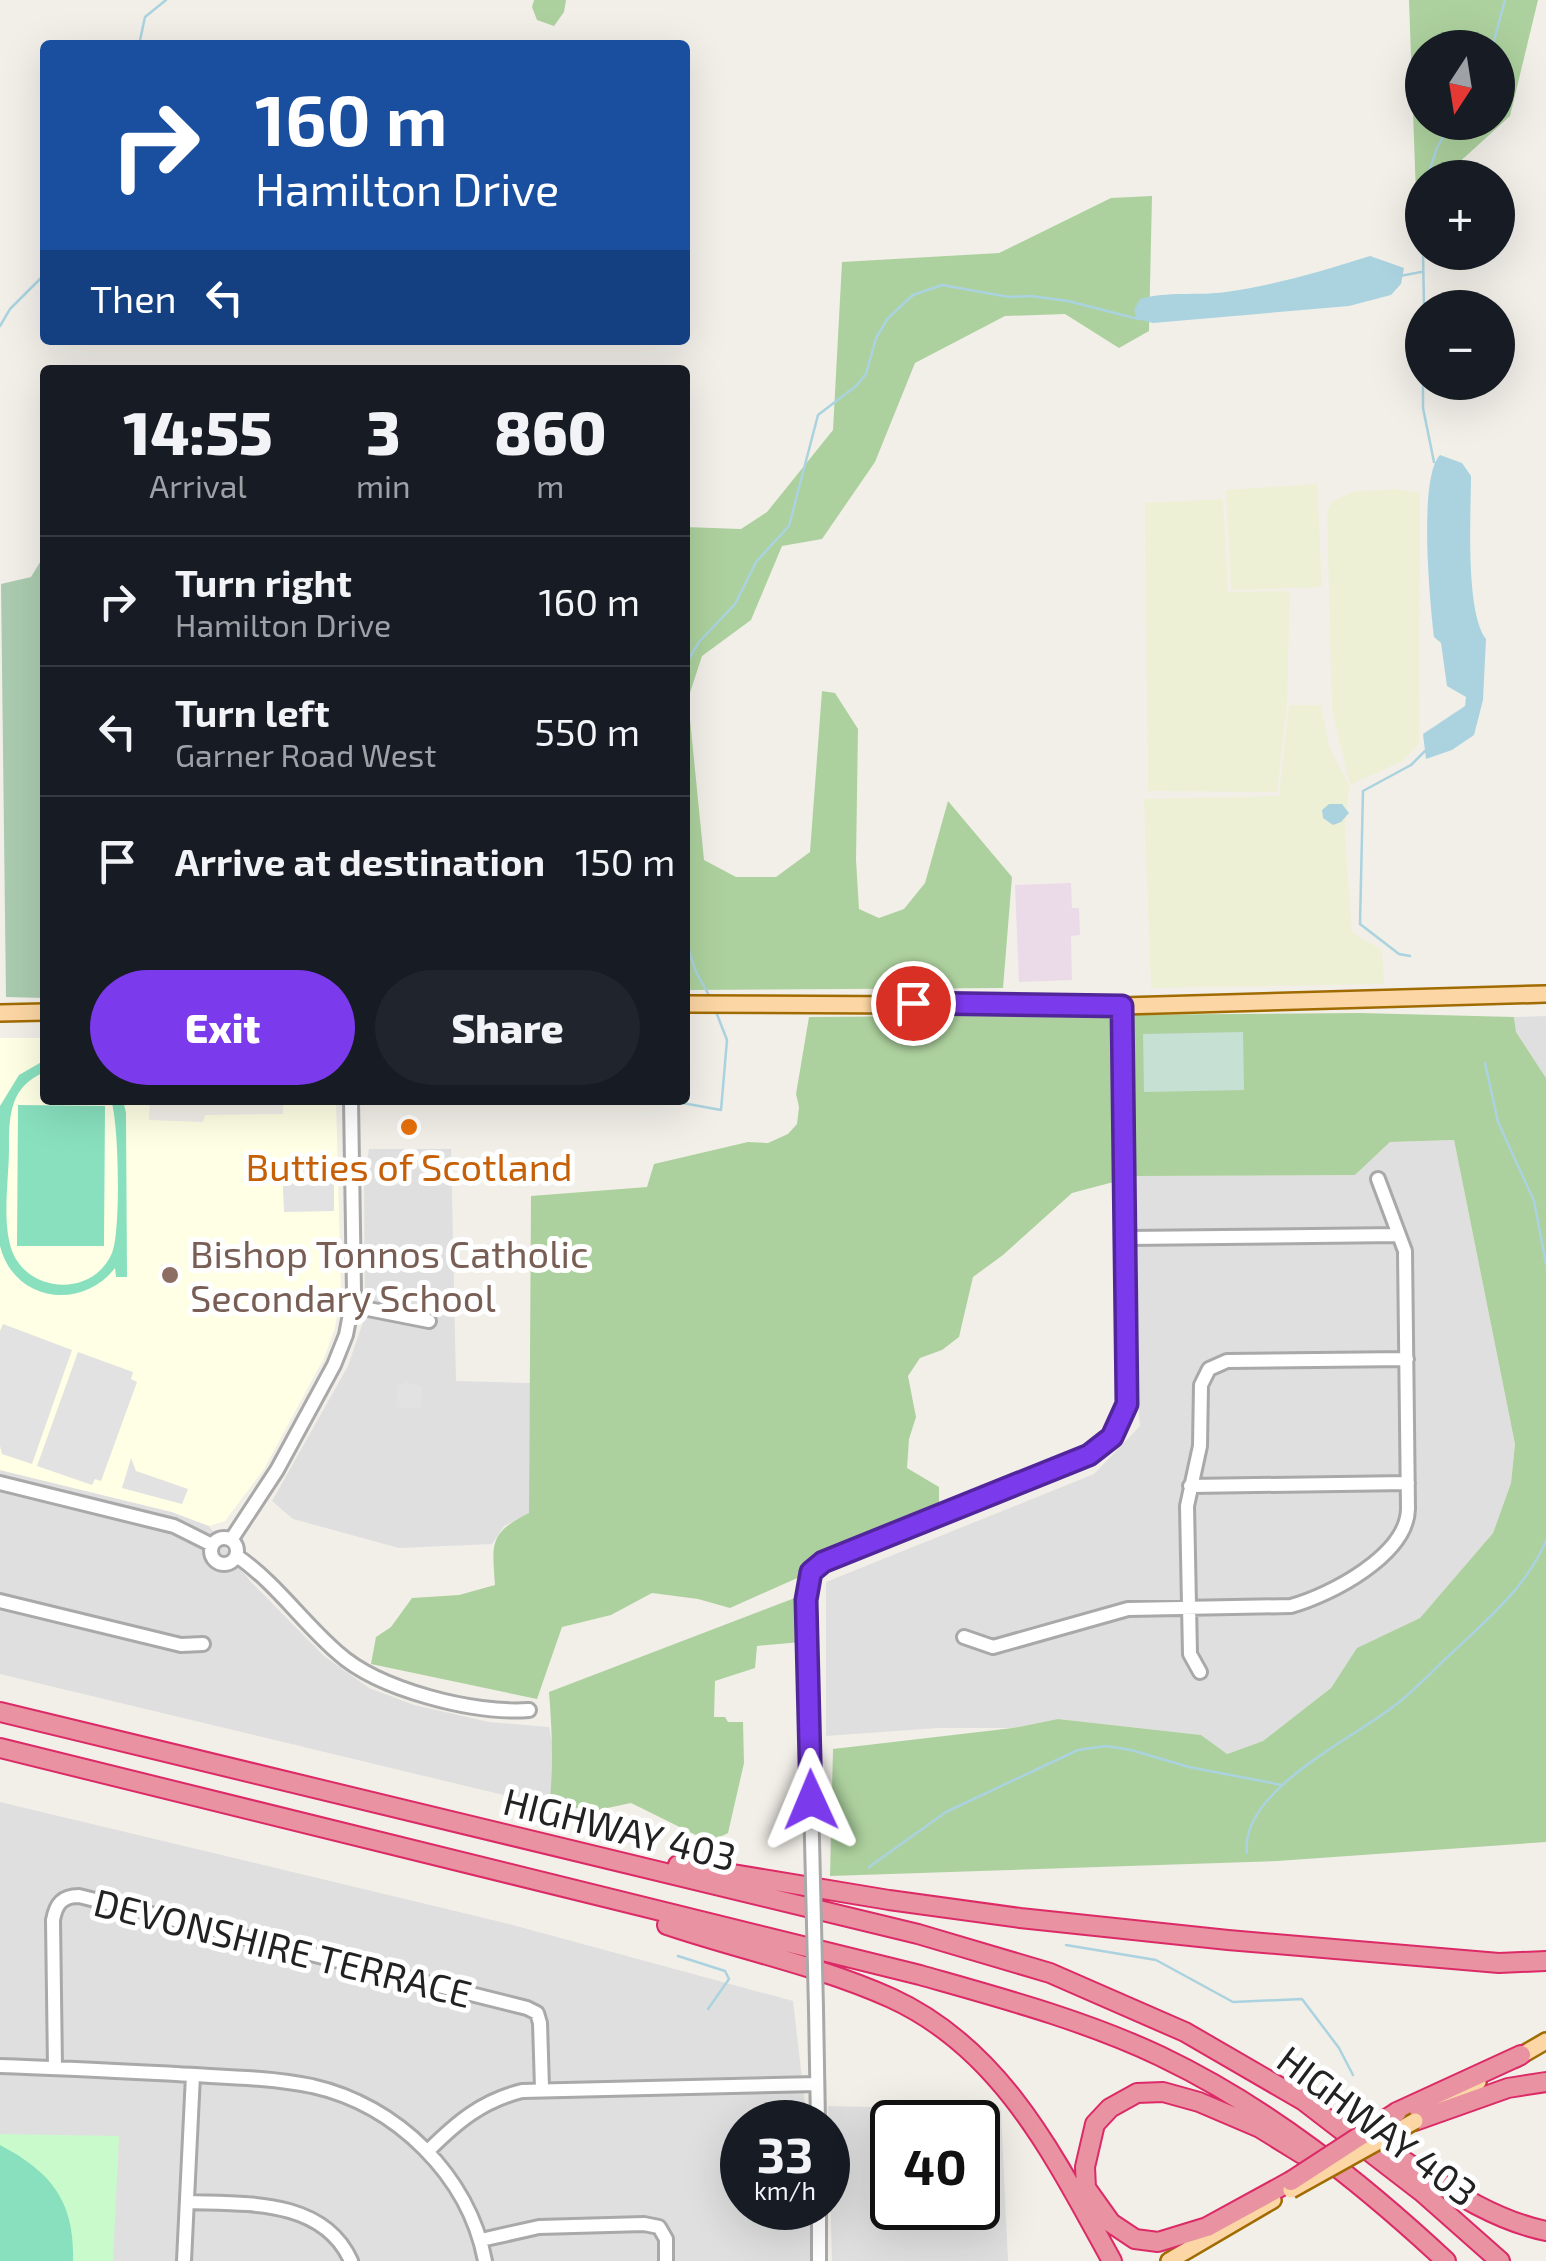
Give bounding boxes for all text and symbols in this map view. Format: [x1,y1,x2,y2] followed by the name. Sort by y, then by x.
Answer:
[1405,30,1515,140] north arrow
[1405,30,1515,400] map controls
[255,76,448,160] text: 160 m
[90,80,220,210] icon: right
[1405,160,1515,270] button: +
[255,161,559,215] text: Hamilton Drive
[197,270,252,325] icon: left
[90,275,177,321] text: Then
[1405,290,1515,400] button: −
[123,395,273,467] text: 14:55
[366,395,401,467] text: 3
[494,395,607,467] text: 860
[149,466,247,504] text: Arrival
[356,466,411,504] text: min
[536,466,564,504] text: m
[175,559,352,605] text: Turn right
[90,574,145,629] icon: right
[538,578,640,624] text: 160 m
[175,605,391,643] text: Hamilton Drive
[175,689,330,735] text: Turn left
[90,704,145,759] icon: left
[535,708,640,754] text: 550 m
[175,735,436,773] text: Garner Road West
[90,834,145,889] icon: arrive
[175,838,545,884] text: Arrive at destination
[575,838,675,884] text: 150 m
[871,961,956,1046] pin
[90,970,355,1085] button: Exit
[375,970,640,1085] button: Share
[886,976,941,1031] icon: arrive
[398,1116,420,1138] marker: Butties of Scotland
[245,1143,573,1189] place label: Butties of Scotland
[190,1230,588,1320] place label: Bishop Tonnos Catholic Secondary School
[159,1264,181,1286] marker: Bishop Tonnos Catholic Secondary School
[759,1748,863,1852] position arrow
[499,1777,741,1879] street label: HIGHWAY 403
[90,1878,476,2016] street label: DEVONSHIRE TERRACE
[1269,2035,1487,2215] street label: HIGHWAY 403
[870,2100,1000,2230] speed limit sign: 40
[757,2123,813,2183] text: 33
[754,2175,816,2205] text: km/h

